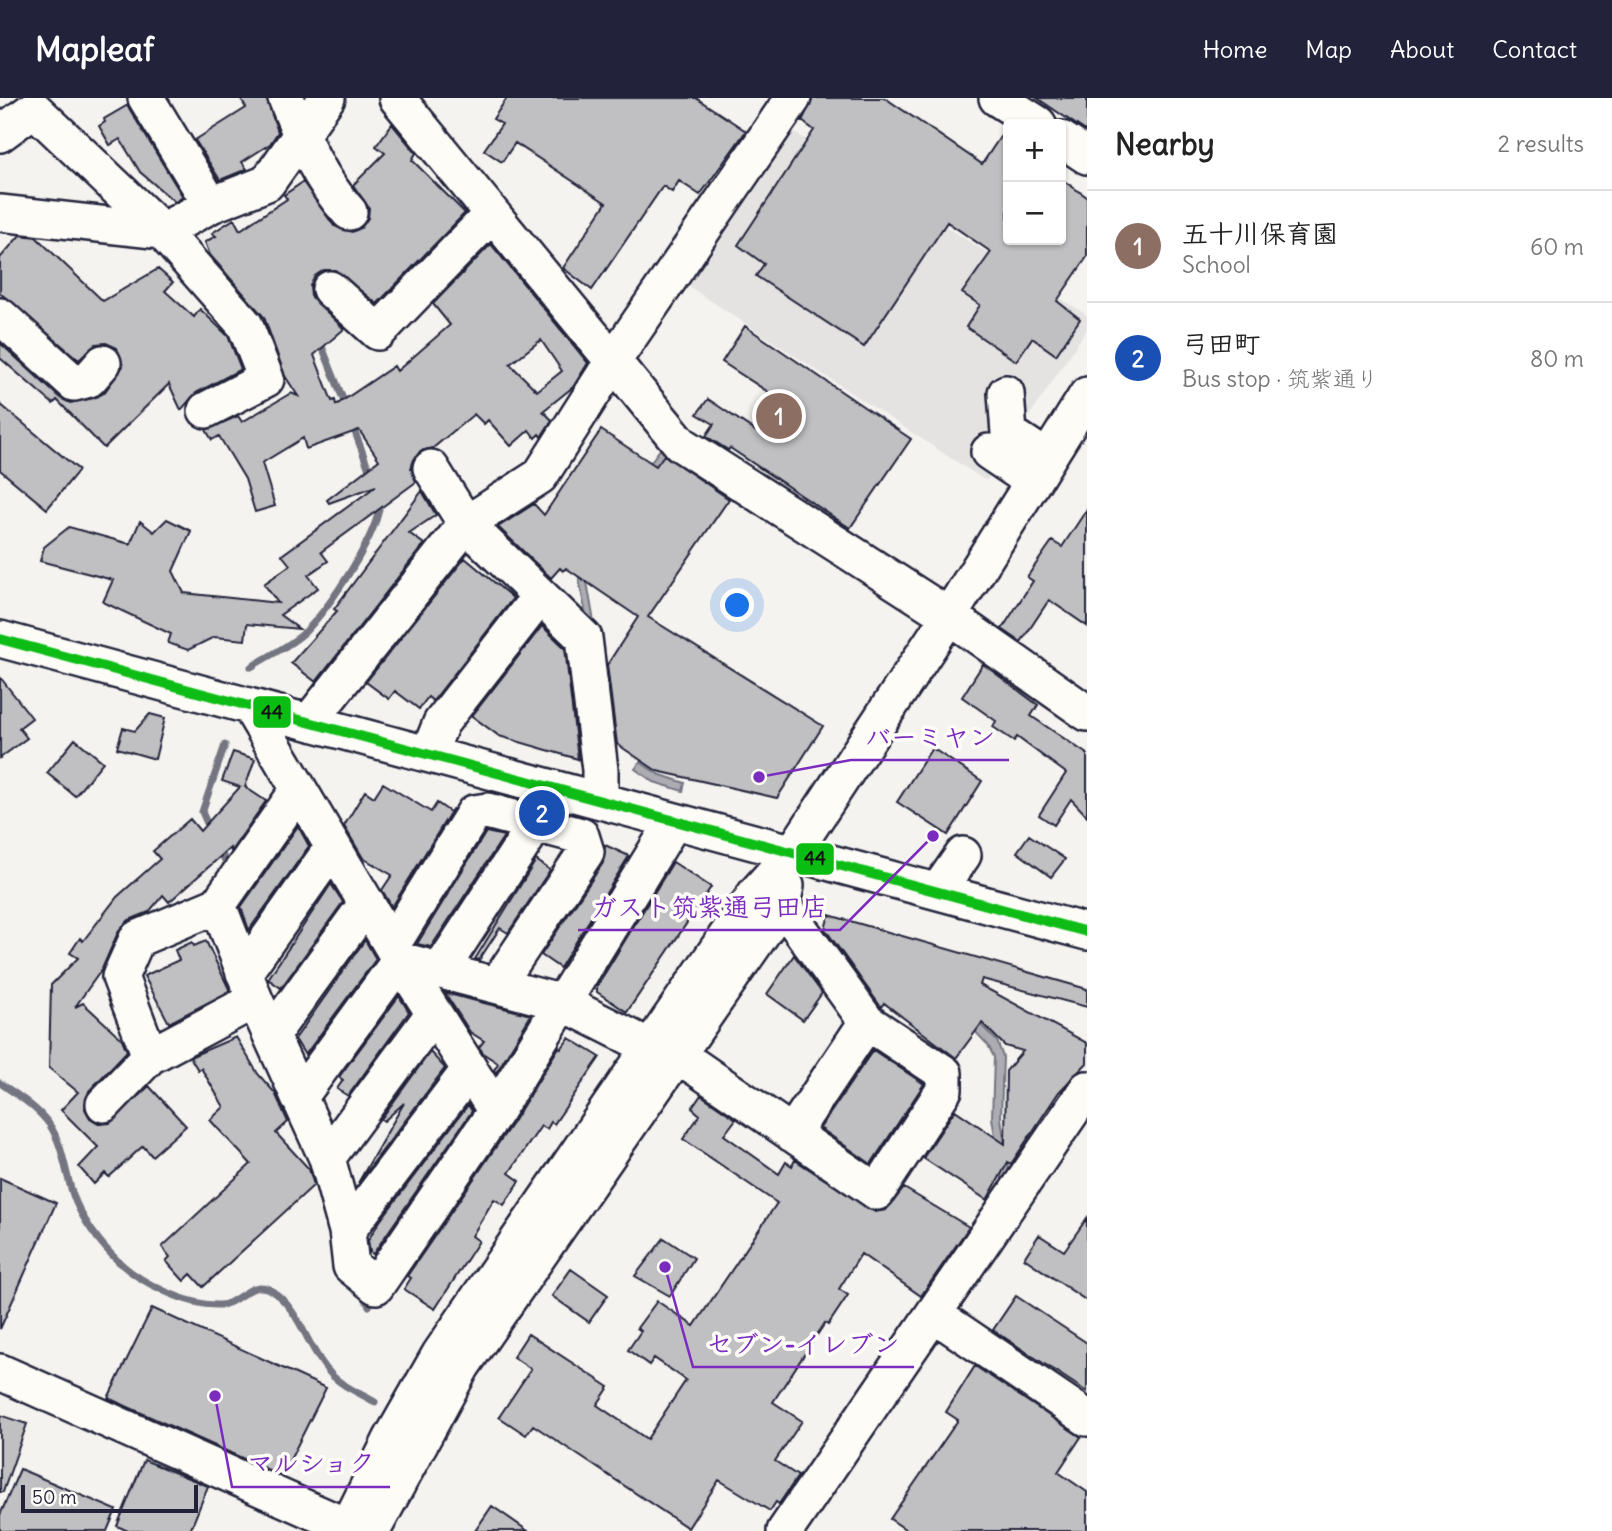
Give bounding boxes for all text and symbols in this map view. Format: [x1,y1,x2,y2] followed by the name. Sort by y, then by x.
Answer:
[35,28,154,70] text: Mapleaf
[1203,34,1267,64] text: Home
[1305,34,1352,64] text: Map
[1390,34,1454,64] text: About
[1492,34,1577,64] text: Contact
[1003,119,1066,245] map controls
[1003,119,1066,182] button: +
[1115,125,1215,163] text: Nearby
[1498,129,1584,158] text: 2 results
[1003,182,1066,245] button: −
[1182,217,1338,250] text: 五十川保育園
[1133,232,1143,261] text: 1
[1530,232,1584,261] text: 60 m
[1182,250,1251,279] text: School
[1182,327,1260,360] text: 弓田町
[1132,344,1144,373] text: 2
[1530,344,1584,373] text: 80 m
[1182,364,1379,393] text: Bus stop · 筑紫通り
[756,390,802,442] pin: 1
[720,588,754,622] your location
[252,695,292,729] line badge: 44
[261,700,283,724] text: 44
[851,713,1009,760] callout: バーミヤン
[865,720,995,753] text: バーミヤン
[519,787,565,839] pin: 2
[795,842,835,876] line badge: 44
[804,846,826,870] text: 44
[578,883,840,930] callout: ガスト筑紫通弓田店
[591,890,827,923] text: ガスト筑紫通弓田店
[693,1320,914,1367] callout: セブン-イレブン
[706,1327,900,1360] text: セブン-イレブン
[232,1440,390,1487] callout: マルショク
[247,1446,375,1479] text: マルショク
[21,1482,198,1514] scale bar
[32,1485,77,1509] text: 50 m

